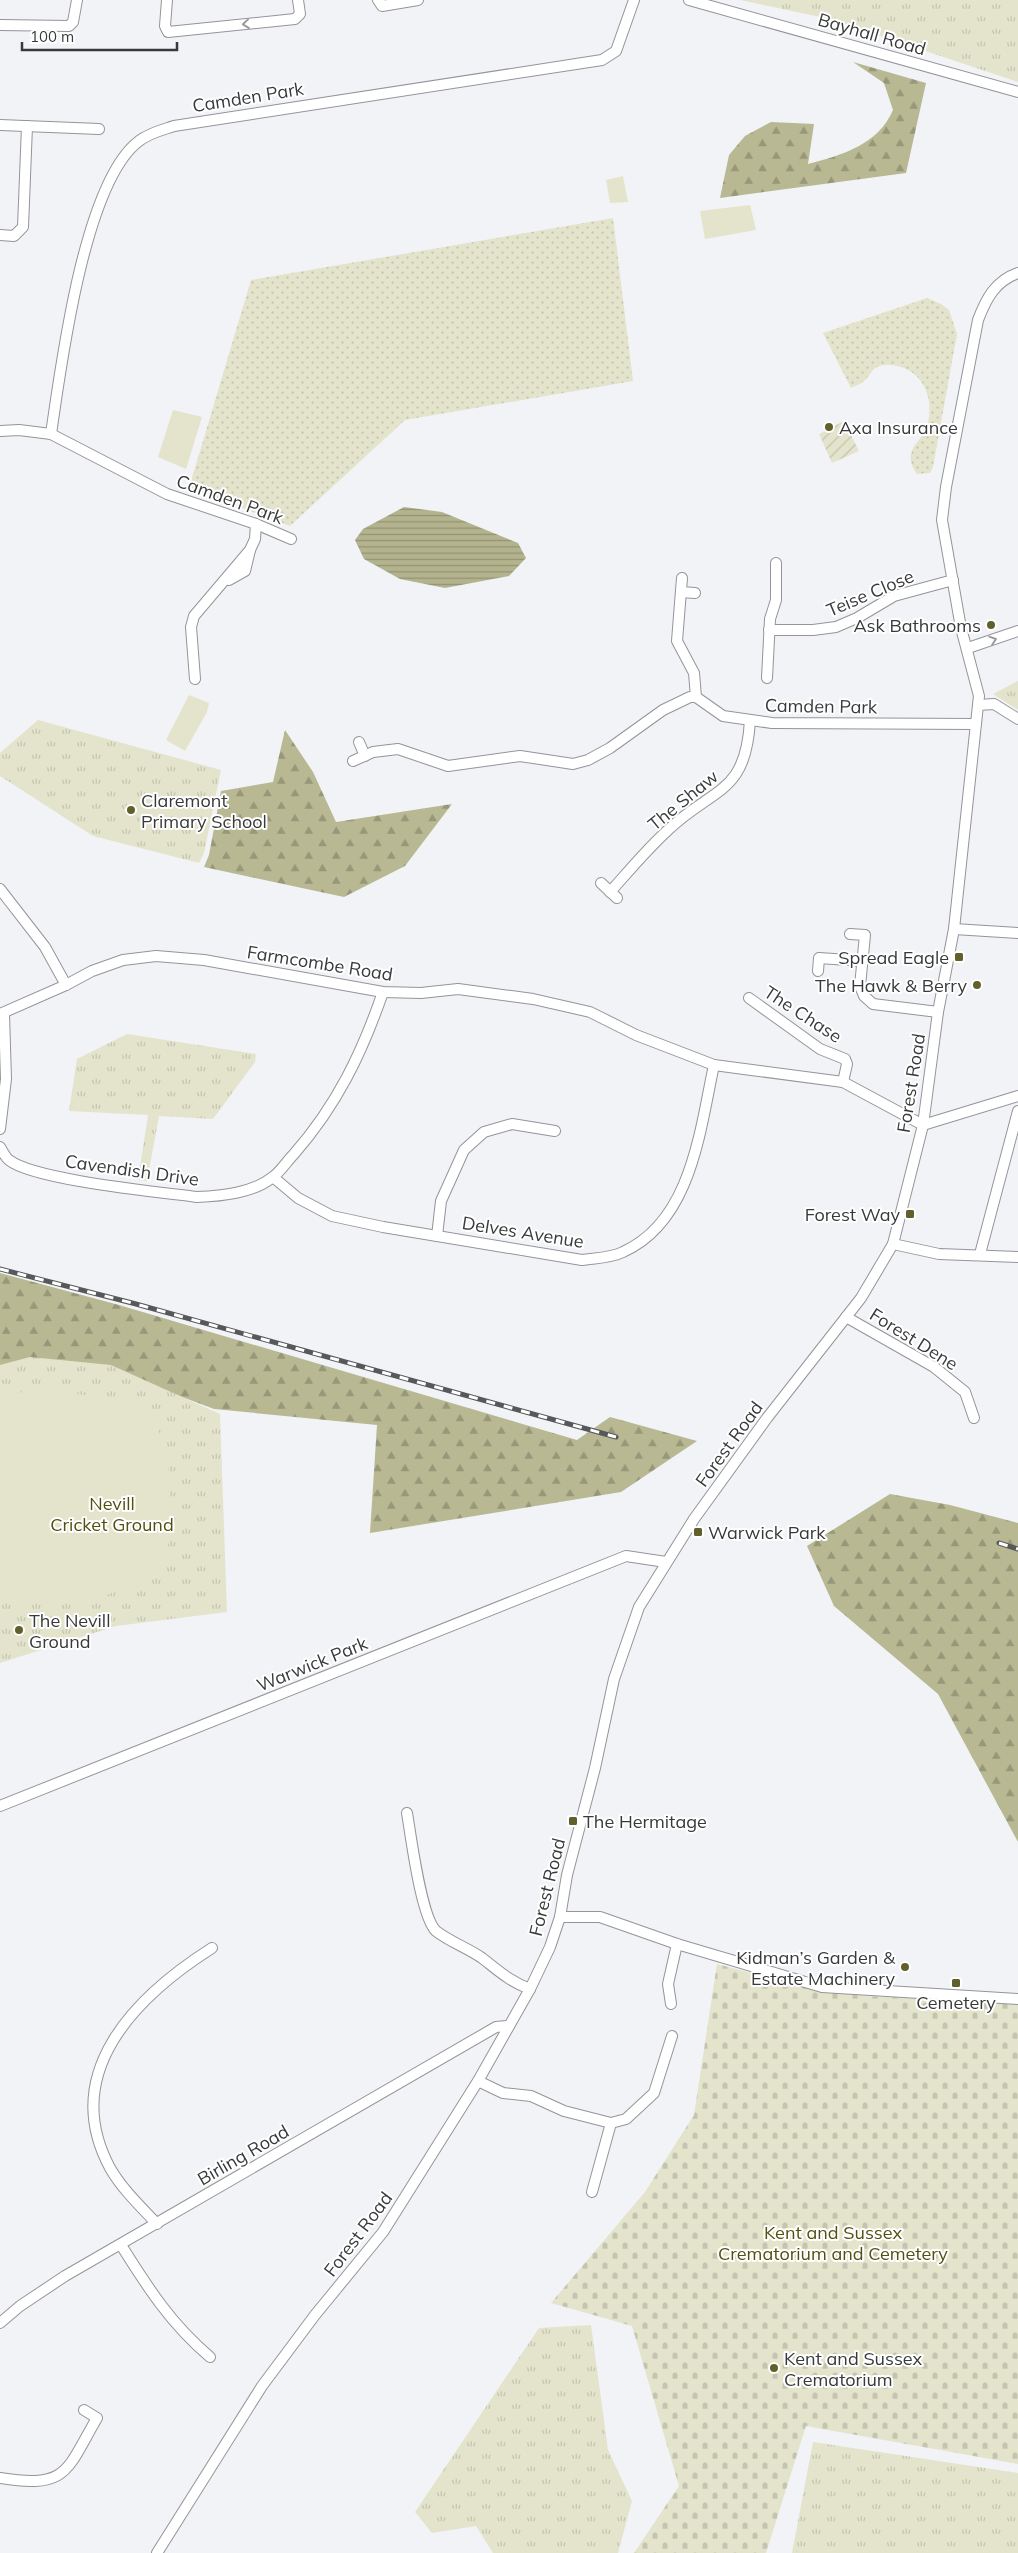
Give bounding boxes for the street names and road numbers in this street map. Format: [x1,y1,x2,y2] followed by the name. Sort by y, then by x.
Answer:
[815,8,929,60] street label: Bayhall Road
[191,77,306,117] street label: Camden Park
[173,469,287,529] street label: Camden Park
[823,564,917,622] street label: Teise Close
[765,694,878,718] street label: Camden Park
[643,764,723,835] street label: The Shaw
[246,940,394,986] street label: Farmcombe Road
[760,980,846,1048] street label: The Chase
[892,1032,930,1134] street label: Forest Road
[63,1149,201,1191] street label: Cavendish Drive
[460,1211,586,1253] street label: Delves Avenue
[866,1303,962,1375] street label: Forest Dene
[690,1397,768,1491] street label: Forest Road
[253,1631,371,1697] street label: Warwick Park
[524,1836,570,1938] street label: Forest Road
[193,2120,293,2190] street label: Birling Road
[319,2187,397,2281] street label: Forest Road

